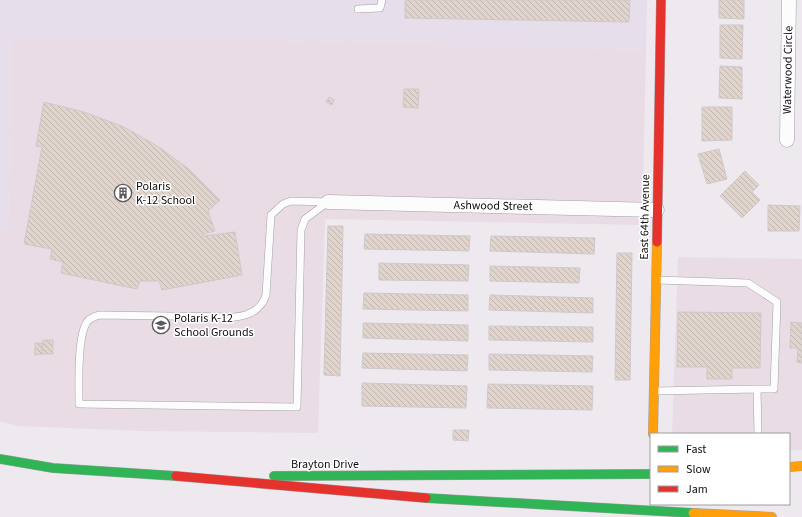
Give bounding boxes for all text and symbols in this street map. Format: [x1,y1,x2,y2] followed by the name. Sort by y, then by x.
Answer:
[779,26,797,114] street label: Waterwood Circle
[636,174,654,260] street label: East 64th Avenue
[136,178,195,209] place label: Polaris K-12 School
[113,183,133,203] building icon: Polaris K-12 School
[453,197,533,215] street label: Ashwood Street
[174,310,254,341] place label: Polaris K-12 School Grounds
[151,315,171,335] school or university icon: Polaris K-12 School Grounds
[650,433,790,505] legend
[686,441,706,458] text: Fast
[291,456,359,473] street label: Brayton Drive
[686,461,711,478] text: Slow
[686,481,708,498] text: Jam

